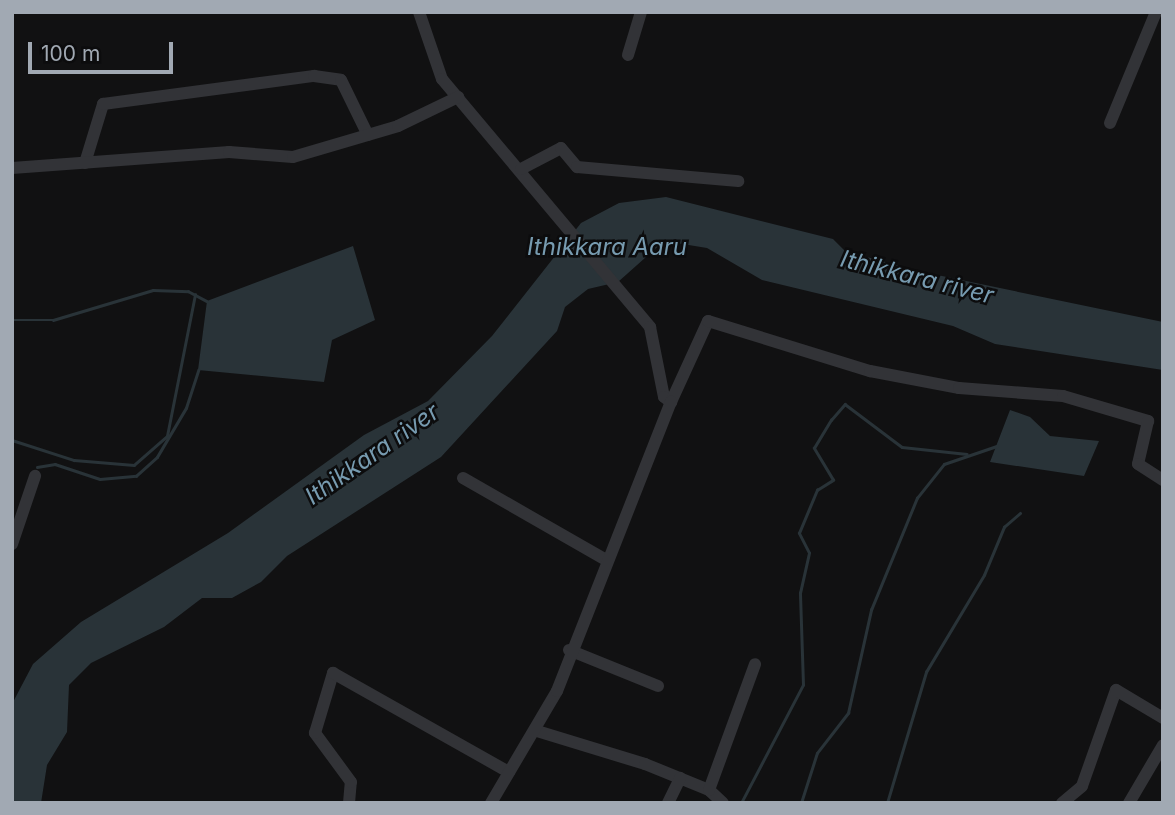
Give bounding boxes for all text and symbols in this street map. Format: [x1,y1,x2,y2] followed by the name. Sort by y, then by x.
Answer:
[32,28,177,72] scale bar
[41,41,100,66] text: 100 m
[527,233,687,261] water label: Ithikkara Aaru
[838,244,996,310] water label: Ithikkara river
[300,397,444,511] water label: Ithikkara river

